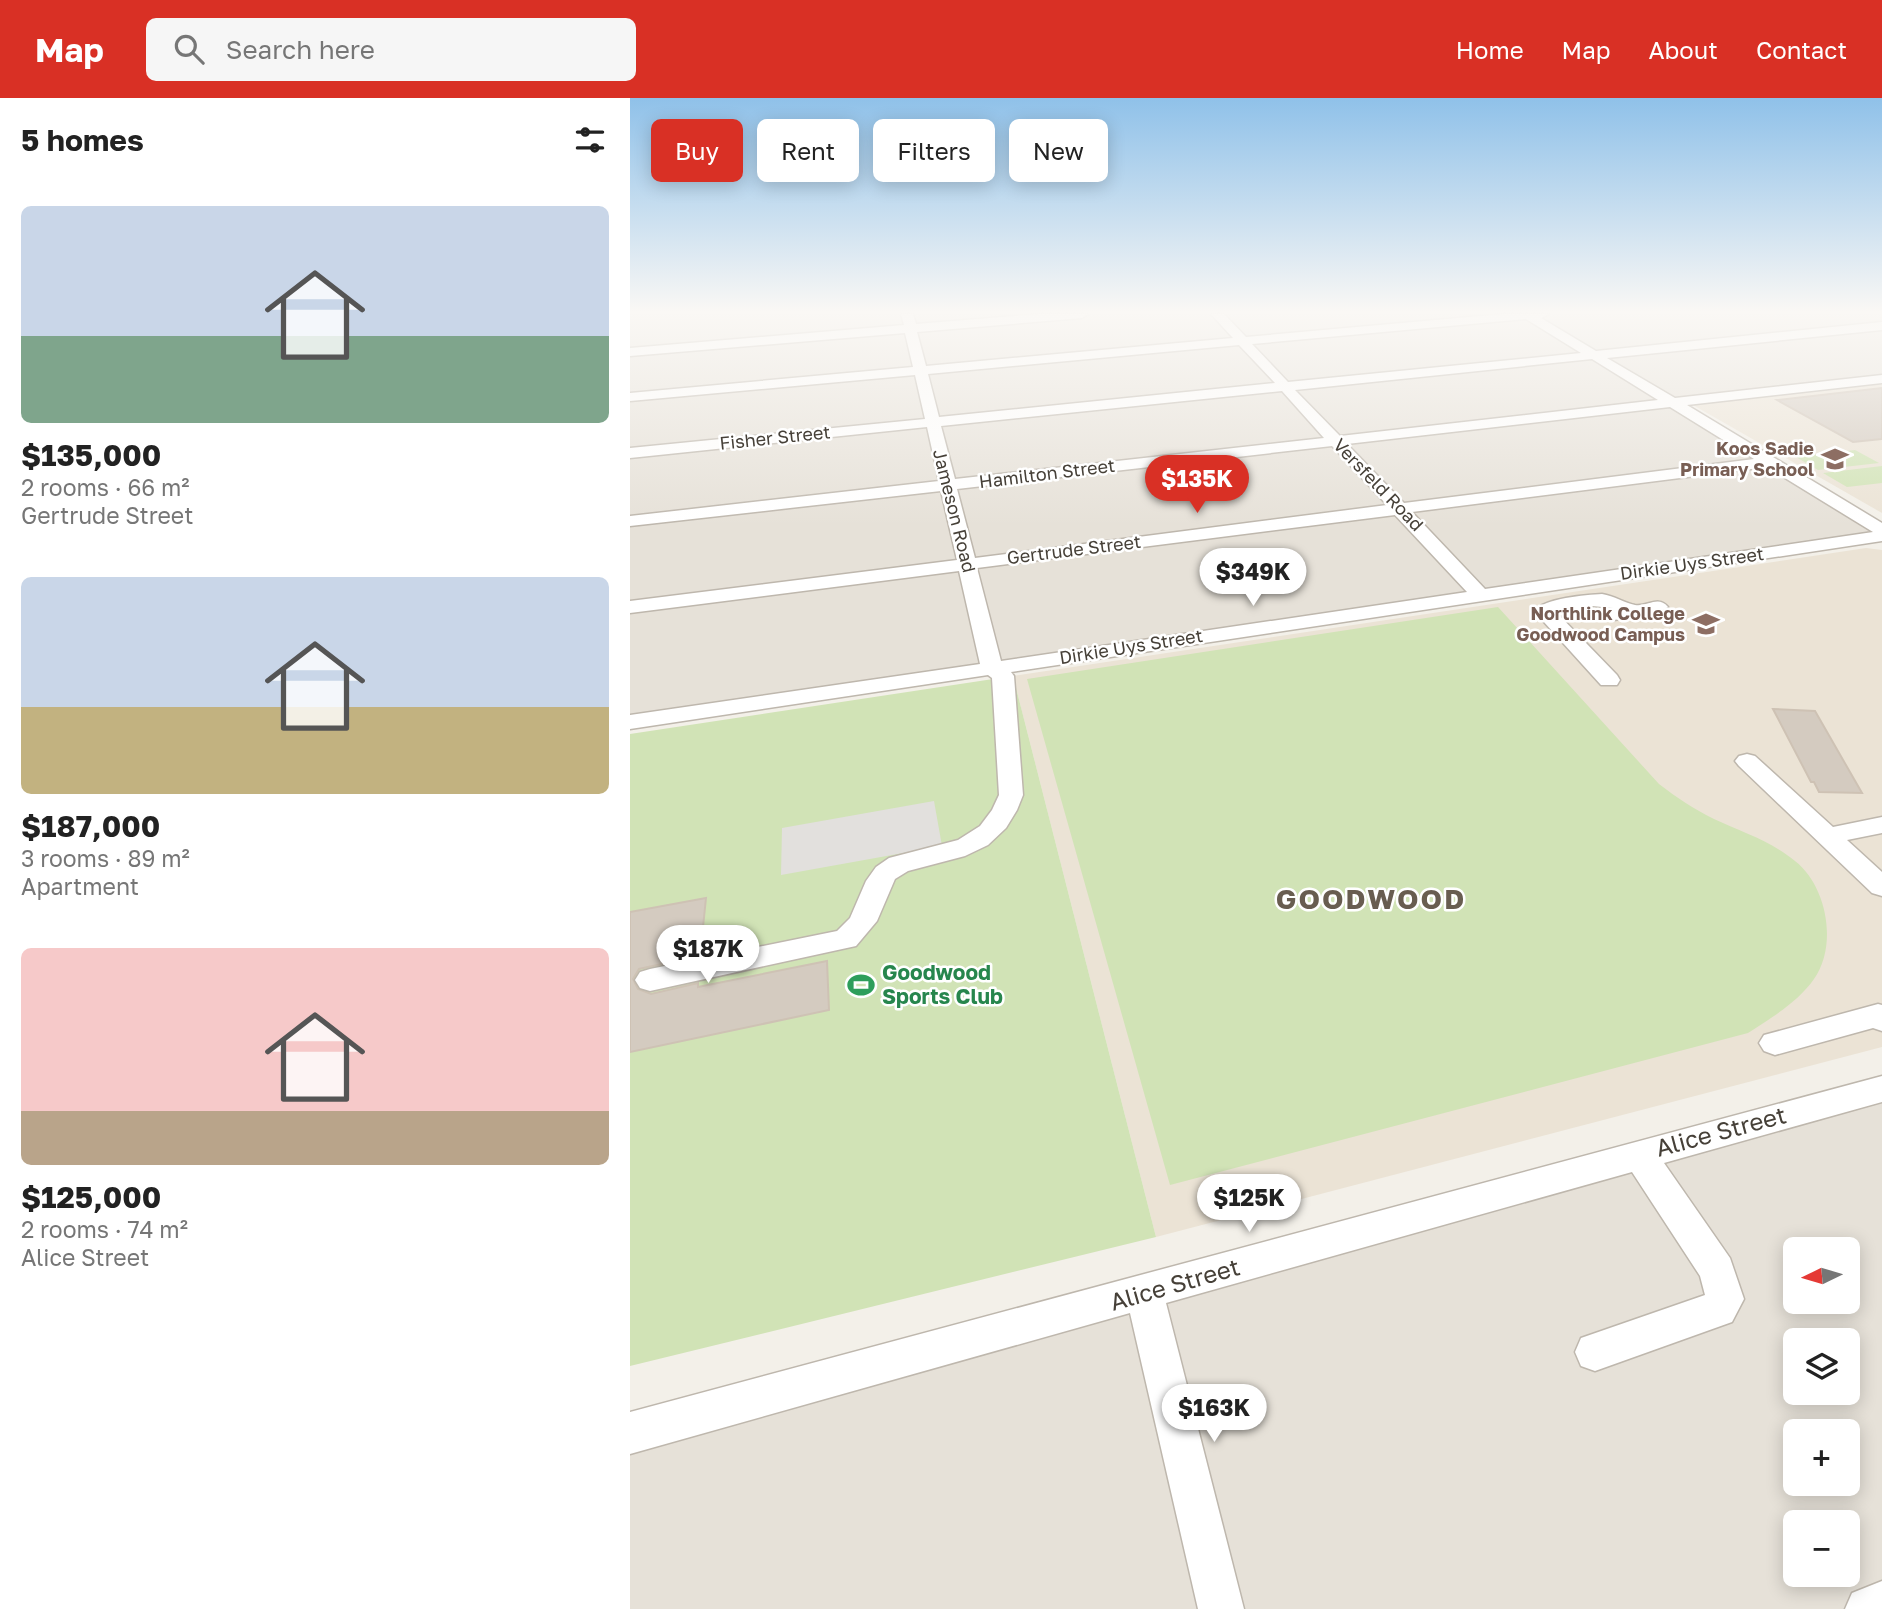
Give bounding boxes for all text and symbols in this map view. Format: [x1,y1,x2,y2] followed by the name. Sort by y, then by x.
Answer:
[146,18,636,81] search box
[35,30,104,69] text: Map
[170,30,208,68] icon: search
[226,34,375,65] text: Search here
[1456,35,1524,64] text: Home
[1562,35,1611,64] text: Map
[1649,35,1718,64] text: About
[1756,35,1847,64] text: Contact
[651,119,743,182] chip: Buy
[757,119,859,182] chip: Rent
[873,119,995,182] chip: Filters
[1009,119,1108,182] chip: New
[571,121,609,159] icon: filters
[21,122,144,158] text: 5 homes
[252,252,378,378] icon: home
[718,420,831,454] street label: Fisher Street
[1329,433,1428,535] street label: Versfeld Road
[21,437,161,473] text: $135,000
[1680,437,1814,480] place label: Koos Sadie Primary School
[1820,444,1850,474] school or university icon: Koos Sadie Primary School
[929,447,981,575] street label: Jameson Road
[978,454,1116,492] street label: Hamilton Street
[1148,456,1246,515] pin: $135K
[1161,464,1233,492] text: $135K
[21,473,190,501] text: 2 rooms · 66 m²
[21,501,193,529] text: Gertrude Street
[1006,530,1142,568] street label: Gertrude Street
[1619,542,1765,584] street label: Dirkie Uys Street
[1204,548,1302,608] pin: $349K
[1215,557,1291,585] text: $349K
[1516,602,1685,645] place label: Northlink College Goodwood Campus
[1691,609,1721,639] school or university icon: Northlink College Goodwood Campus
[252,623,378,749] icon: home
[1058,624,1204,668] street label: Dirkie Uys Street
[21,808,160,844] text: $187,000
[21,844,190,872] text: 3 rooms · 89 m²
[21,872,139,900] text: Apartment
[1276,882,1466,915] district label: GOODWOOD
[659,926,757,985] pin: $187K
[672,934,744,962] text: $187K
[882,959,1003,1009] place label: Goodwood Sports Club
[846,970,876,1000] sports icon: Goodwood Sports Club
[252,994,378,1120] icon: home
[1652,1099,1789,1162] street label: Alice Street
[1200,1174,1298,1234] pin: $125K
[21,1179,161,1215] text: $125,000
[1213,1183,1285,1211] text: $125K
[21,1215,188,1243] text: 2 rooms · 74 m²
[1783,1237,1860,1314] north arrow
[1783,1237,1860,1587] map controls
[21,1243,149,1271] text: Alice Street
[1106,1251,1243,1316] street label: Alice Street
[1783,1328,1860,1405] button: layers
[1165,1384,1263,1444] pin: $163K
[1178,1393,1250,1421] text: $163K
[1783,1419,1860,1496] button: +
[1783,1510,1860,1587] button: −

